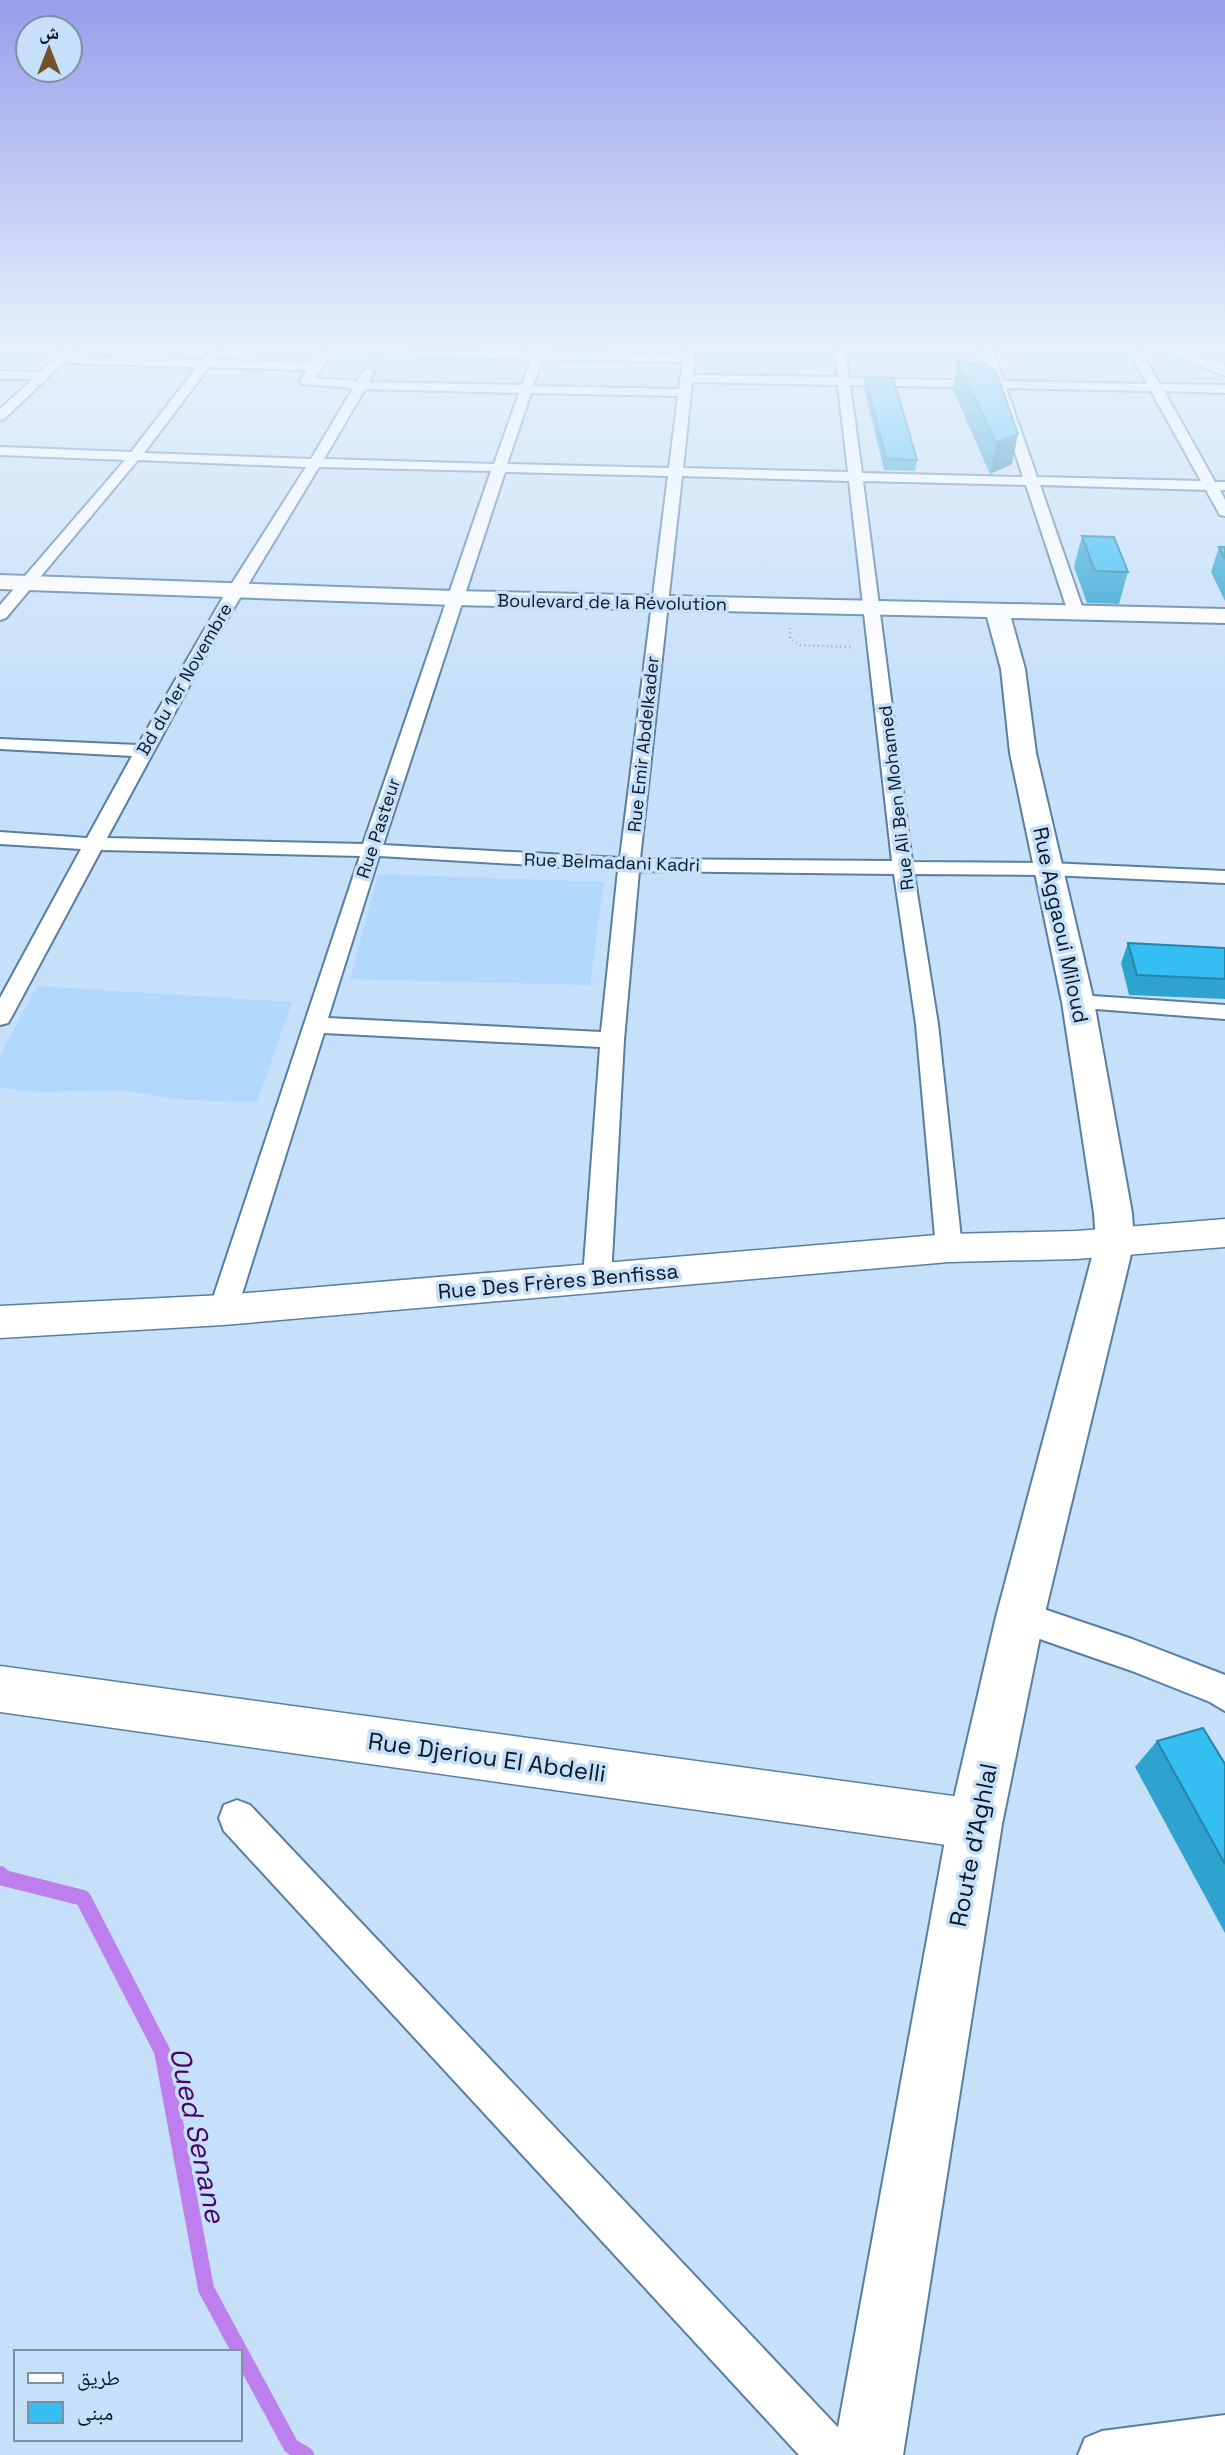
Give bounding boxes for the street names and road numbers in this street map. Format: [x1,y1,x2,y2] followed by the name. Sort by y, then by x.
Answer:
[497,588,727,616] street label: Boulevard de la Révolution
[131,599,237,759] street label: Bd du 1er Novembre
[622,655,664,833] street label: Rue Emir Abdelkader
[873,704,919,892] street label: Rue Ali Ben Mohamed
[351,775,405,881] street label: Rue Pasteur
[1027,824,1095,1026] street label: Rue Aggaoui Miloud
[524,847,700,877] street label: Rue Belmadani Kadri
[437,1257,679,1305] street label: Rue Des Frères Benfissa
[366,1725,608,1789] street label: Rue Djeriou El Abdelli
[942,1761,1004,1929] street label: Route d'Aghlal

